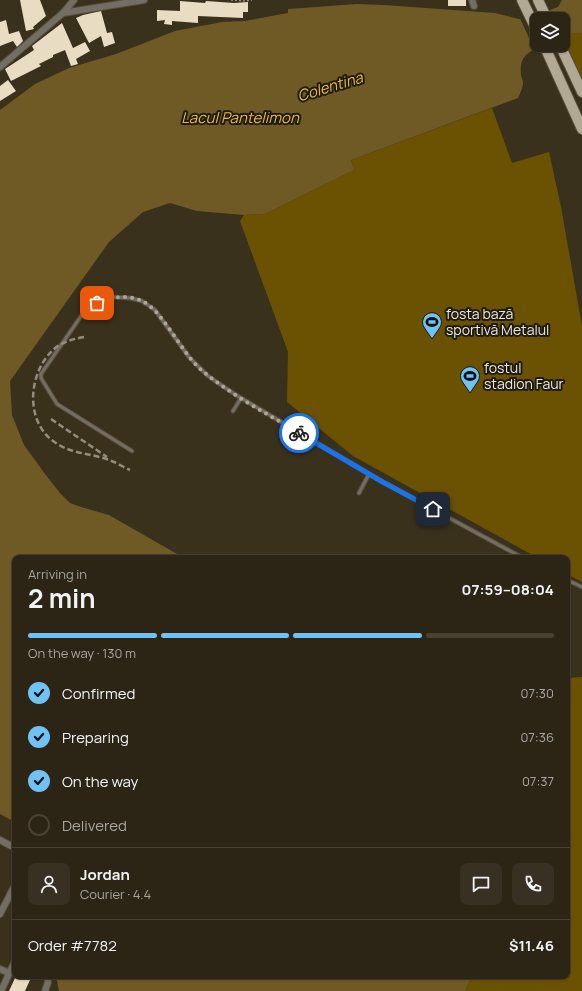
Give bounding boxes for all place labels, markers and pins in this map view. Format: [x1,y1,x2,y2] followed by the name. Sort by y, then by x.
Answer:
[80,286,114,320] pin
[446,304,549,339] place label: fosta bază sportivă Metalul
[421,311,443,339] sports icon: fosta bază sportivă Metalul
[484,358,564,393] place label: fostul stadion Faur
[459,365,481,393] sports icon: fostul stadion Faur
[416,492,450,526] pin

